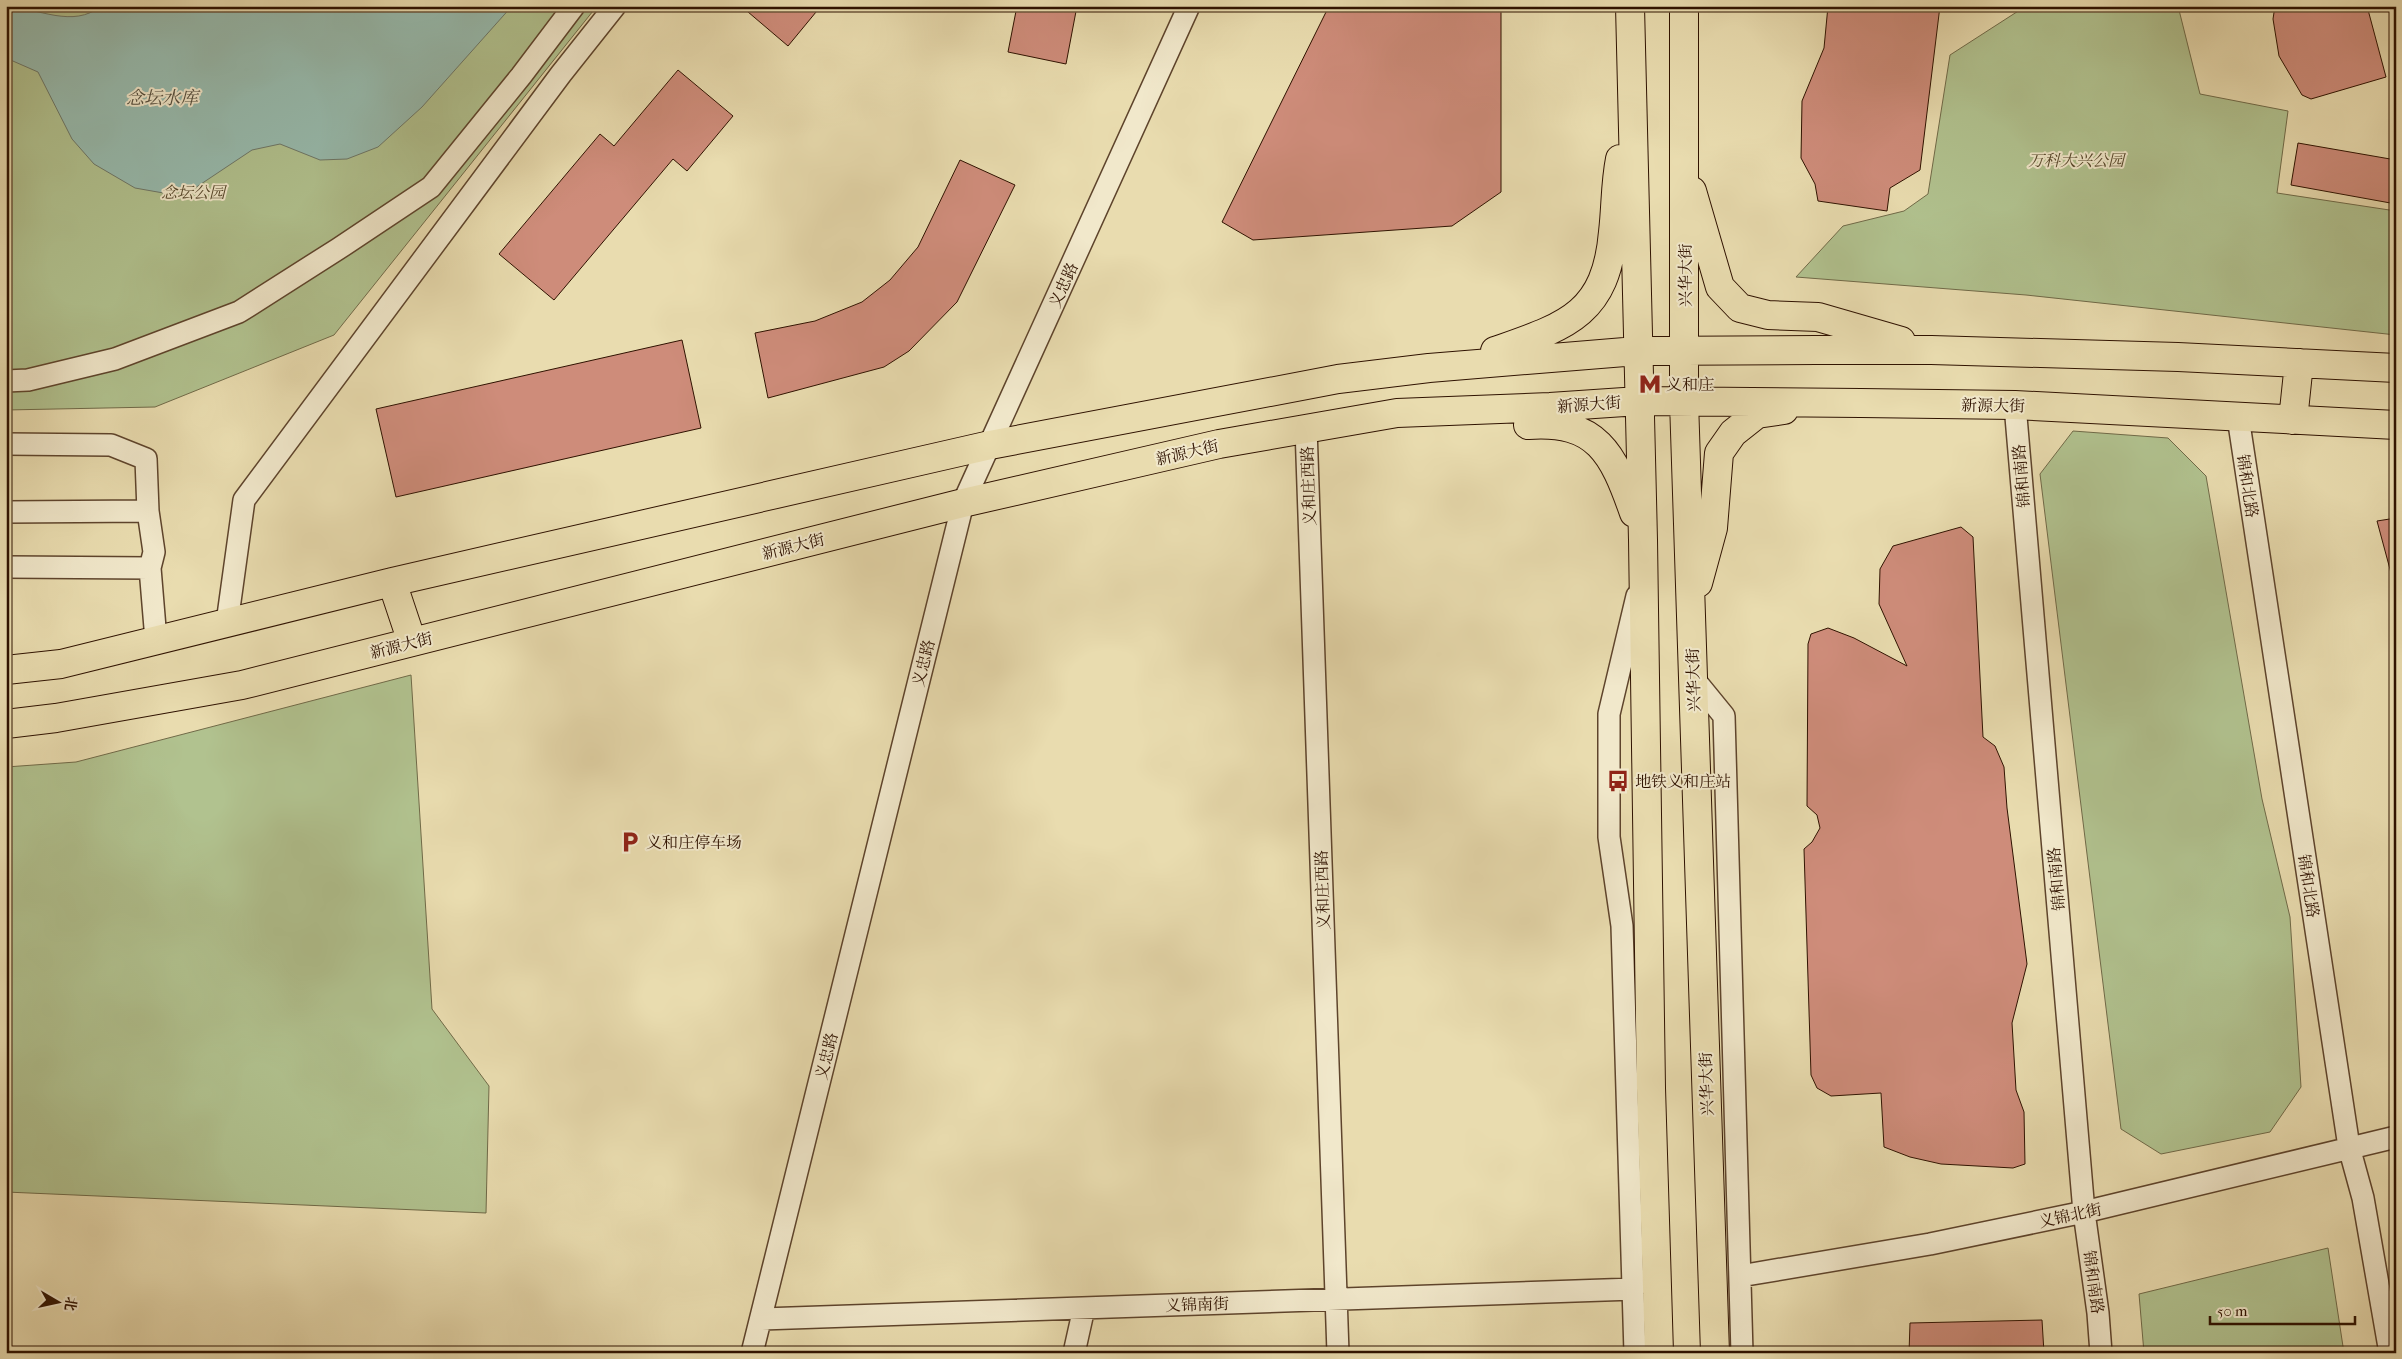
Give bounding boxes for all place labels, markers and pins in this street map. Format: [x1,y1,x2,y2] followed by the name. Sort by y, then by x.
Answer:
[1637,371,1663,397] metro station icon: 义和庄
[1666,375,1714,394] place label: 义和庄
[1605,768,1631,794] bus stop icon: 地铁义和庄站
[1635,772,1731,791] place label: 地铁义和庄站
[617,829,643,855] parking icon: 义和庄停车场
[646,833,742,852] place label: 义和庄停车场

